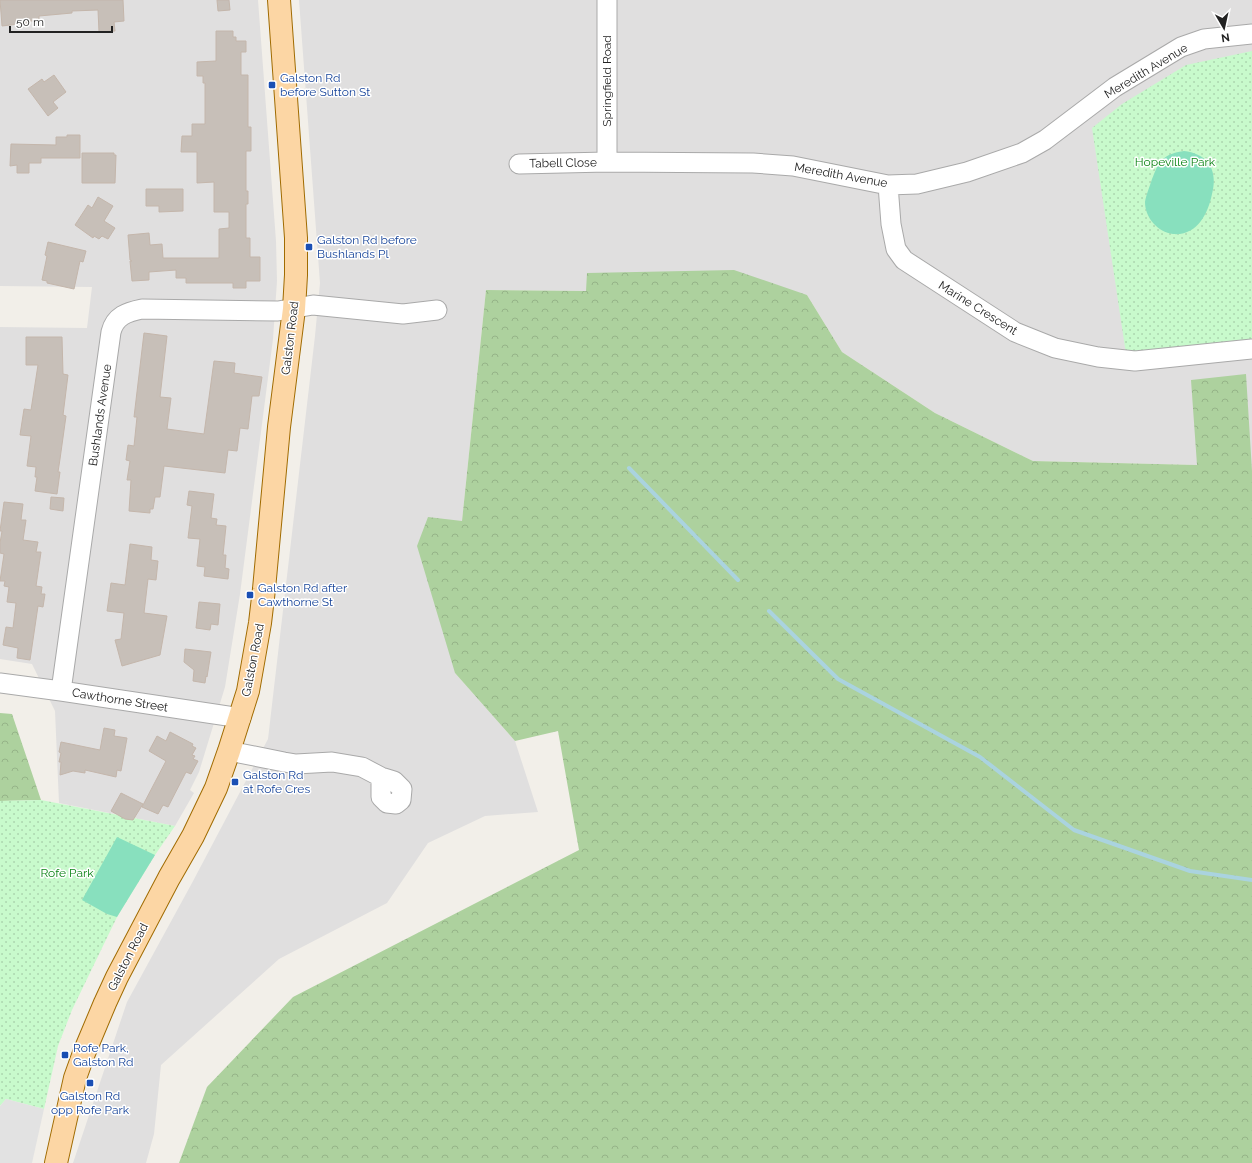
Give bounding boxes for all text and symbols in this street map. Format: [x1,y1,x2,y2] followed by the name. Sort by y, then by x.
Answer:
[10,8,112,34] scale bar
[1204,8,1244,48] north arrow
[16,15,44,29] text: 50 m
[1220,30,1231,44] text: N
[600,35,614,127] street label: Springfield Road
[1102,41,1190,101] street label: Meredith Avenue
[280,71,370,99] place label: Galston Rd before Sutton St
[267,80,277,90] marker: Galston Rd before Sutton St
[529,155,597,171] street label: Tabell Close
[1135,155,1216,169] park label: Hopeville Park
[793,160,889,190] street label: Meredith Avenue
[317,233,417,261] place label: Galston Rd before Bushlands Pl
[304,242,314,252] marker: Galston Rd before Bushlands Pl
[936,278,1020,338] street label: Marine Crescent
[279,300,301,376] street label: Galston Road
[86,363,114,467] street label: Bushlands Avenue
[258,581,348,609] place label: Galston Rd after Cawthorne St
[245,590,255,600] marker: Galston Rd after Cawthorne St
[239,622,267,698] street label: Galston Road
[71,685,169,715] street label: Cawthorne Street
[243,768,310,796] place label: Galston Rd at Rofe Cres
[230,777,240,787] marker: Galston Rd at Rofe Cres
[40,866,94,880] park label: Rofe Park
[105,921,151,993] street label: Galston Road
[73,1041,133,1069] place label: Rofe Park, Galston Rd
[60,1050,70,1060] marker: Rofe Park, Galston Rd
[85,1078,95,1088] marker: Galston Rd opp Rofe Park
[51,1089,130,1117] place label: Galston Rd opp Rofe Park

